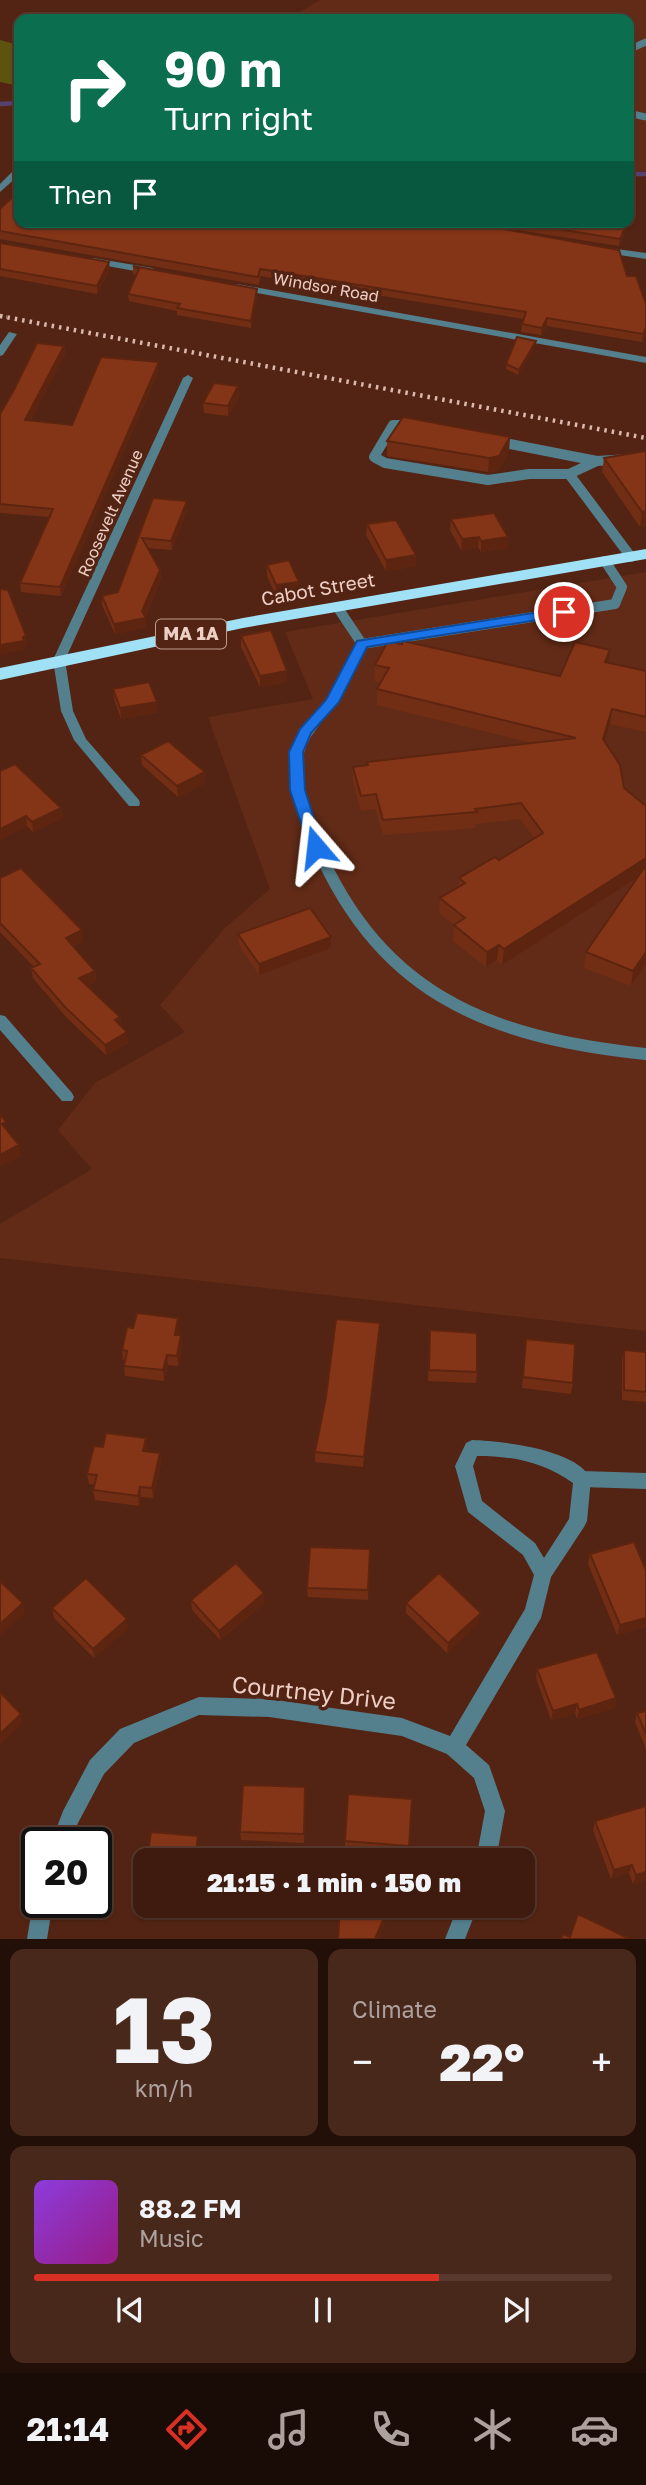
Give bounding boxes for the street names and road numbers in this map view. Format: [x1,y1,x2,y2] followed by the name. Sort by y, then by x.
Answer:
[272,268,380,306] street label: Windsor Road
[73,446,147,580] street label: Roosevelt Avenue
[259,567,377,610] street label: Cabot Street
[156,620,226,648] road number: MA 1A
[231,1669,397,1715] street label: Courtney Drive

